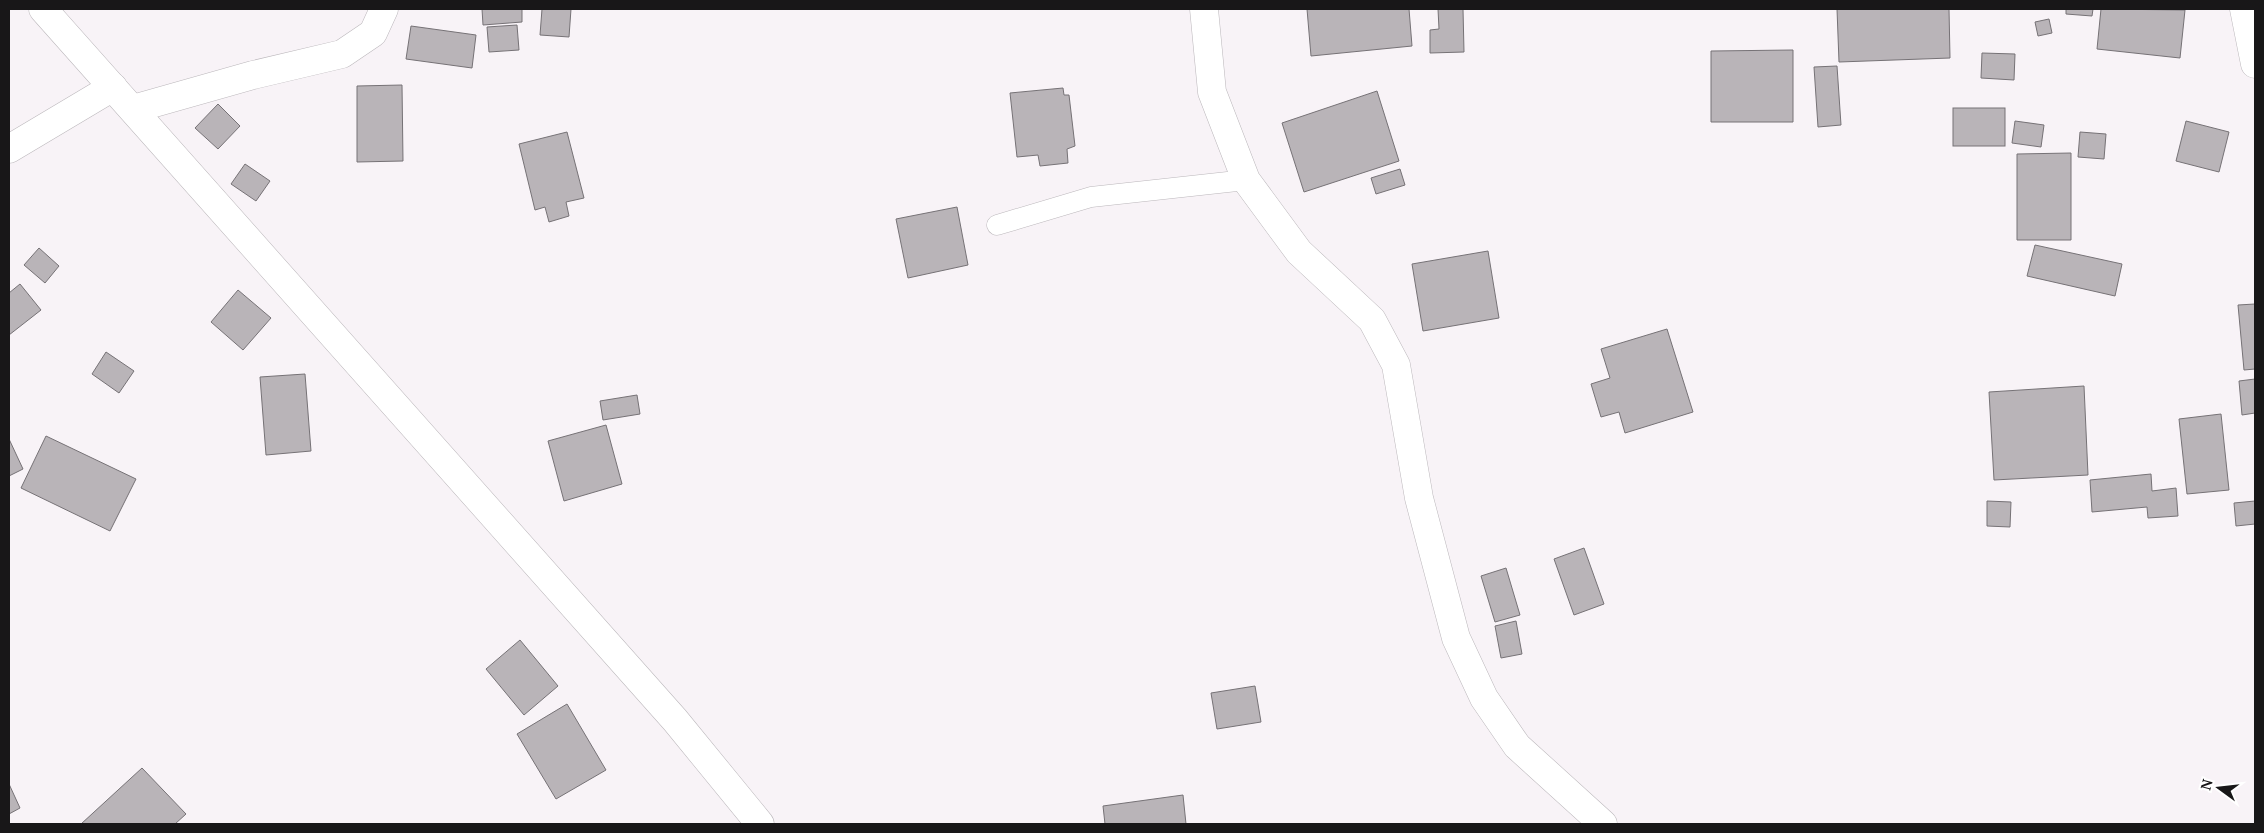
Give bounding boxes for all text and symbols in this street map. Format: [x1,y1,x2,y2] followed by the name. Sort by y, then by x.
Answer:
[2194,763,2244,813] north arrow
[2195,777,2217,792] text: N

